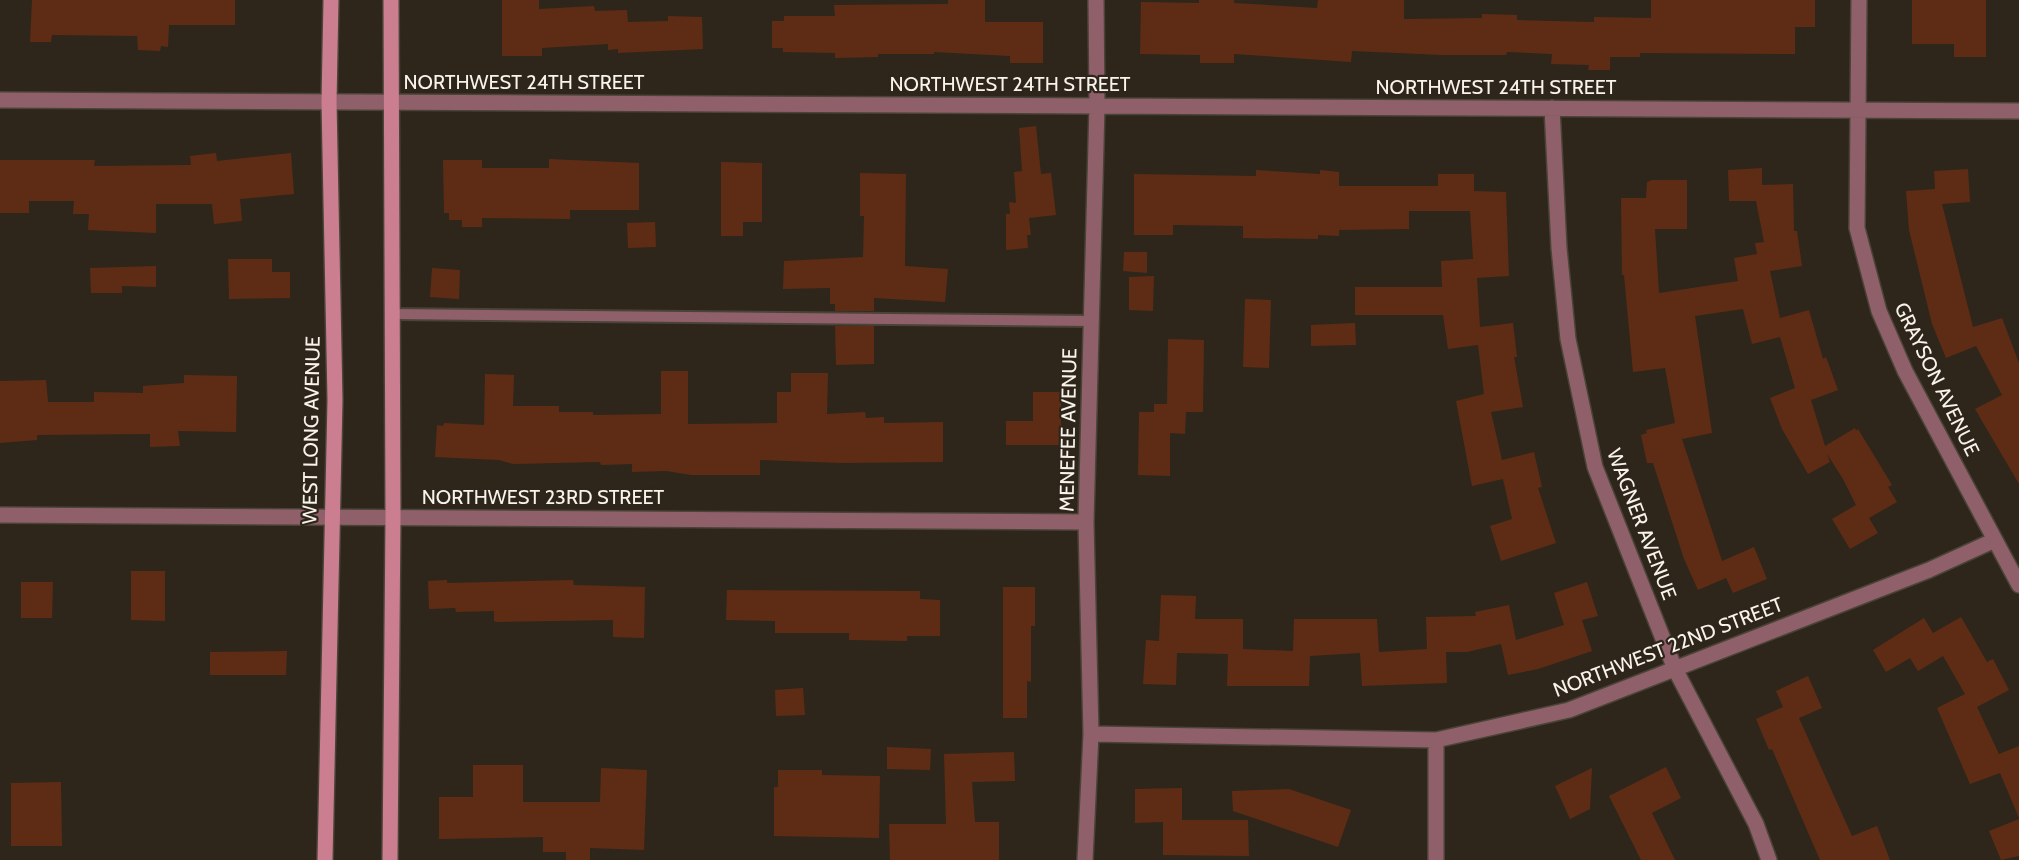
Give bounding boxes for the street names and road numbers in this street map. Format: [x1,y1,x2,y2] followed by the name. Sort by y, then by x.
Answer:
[403,70,645,94] street label: NORTHWEST 24TH STREET
[889,72,1131,96] street label: NORTHWEST 24TH STREET
[1375,75,1617,99] street label: NORTHWEST 24TH STREET
[1889,298,1985,460] street label: GRAYSON AVENUE
[297,336,325,524] street label: WEST LONG AVENUE
[1055,348,1081,512] street label: MENEFEE AVENUE
[1602,445,1682,603] street label: WAGNER AVENUE
[422,485,665,509] street label: NORTHWEST 23RD STREET
[1550,592,1787,702] street label: NORTHWEST 22ND STREET

